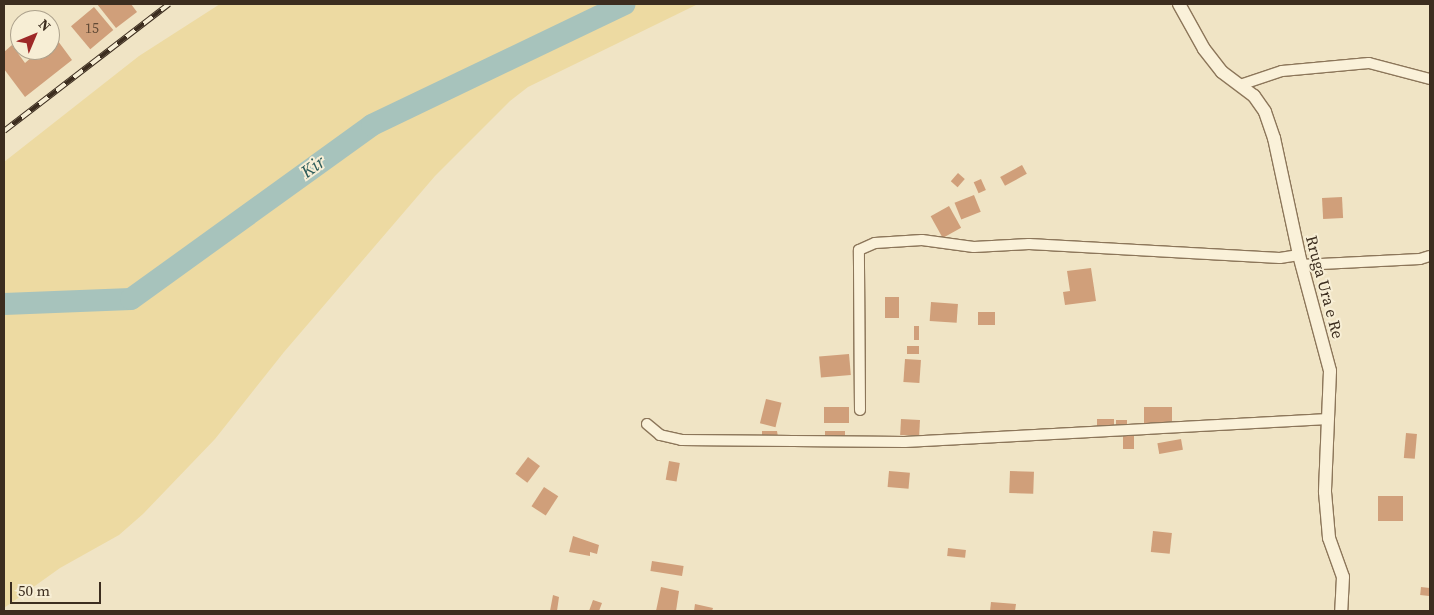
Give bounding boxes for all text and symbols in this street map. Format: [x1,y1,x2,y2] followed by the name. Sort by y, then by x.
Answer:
[10,10,60,60] north arrow
[34,14,56,36] text: N
[85,20,99,36] house number: 15
[297,151,329,183] water label: Kir
[1302,233,1348,341] street label: Rruga Ura e Re
[12,572,104,604] scale bar
[18,580,50,601] text: 50 m

